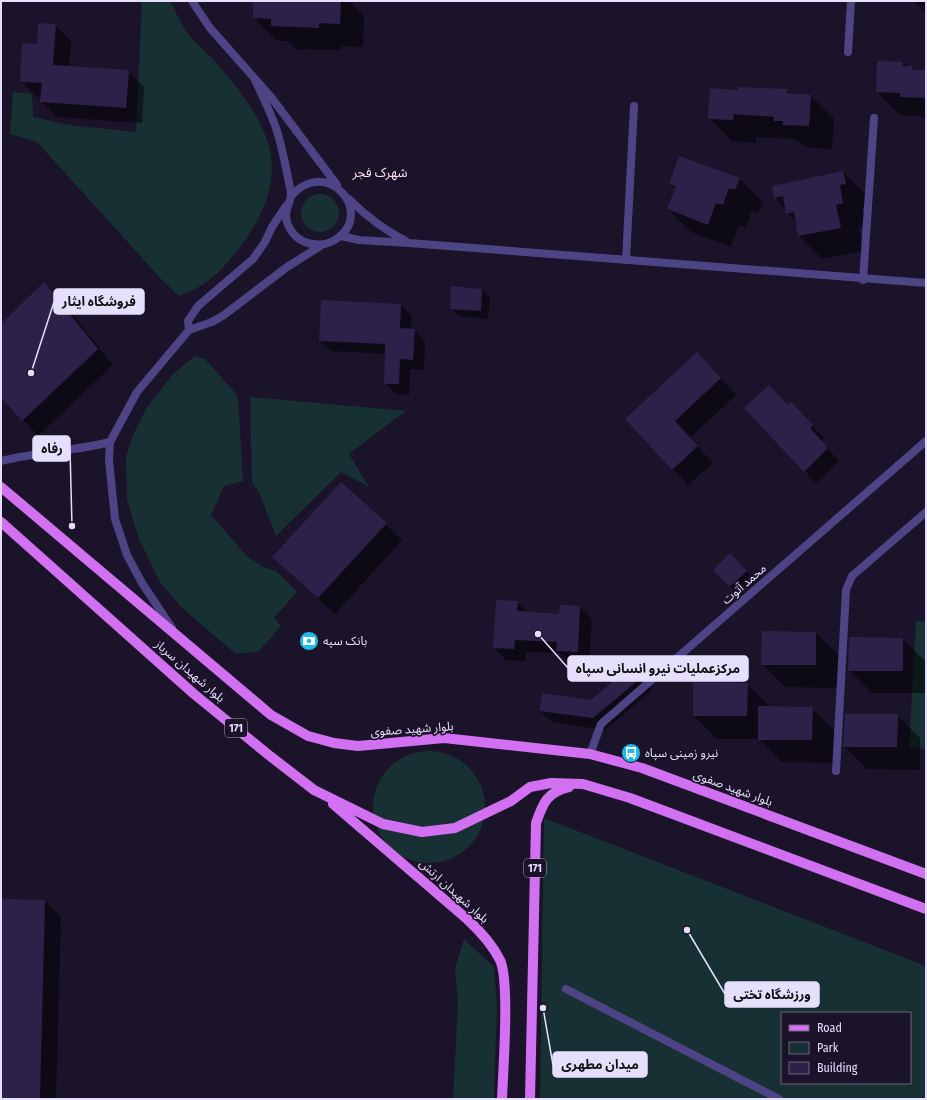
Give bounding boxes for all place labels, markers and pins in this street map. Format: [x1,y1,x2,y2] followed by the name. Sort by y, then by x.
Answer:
[54,289,144,314] callout: فروشگاه ایثار
[33,436,70,461] callout: رفاه
[298,630,320,652] bank icon: بانک سپه
[323,634,367,649] place label: بانک سپه
[568,656,748,681] callout: مرکزعملیات نیرو انسانی سپاه
[620,742,642,764] bus stop icon: نیرو زمینی سپاه
[645,746,718,761] place label: نیرو زمینی سپاه
[725,982,819,1007] callout: ورزشگاه تختی
[553,1052,647,1077] callout: میدان مطهری

